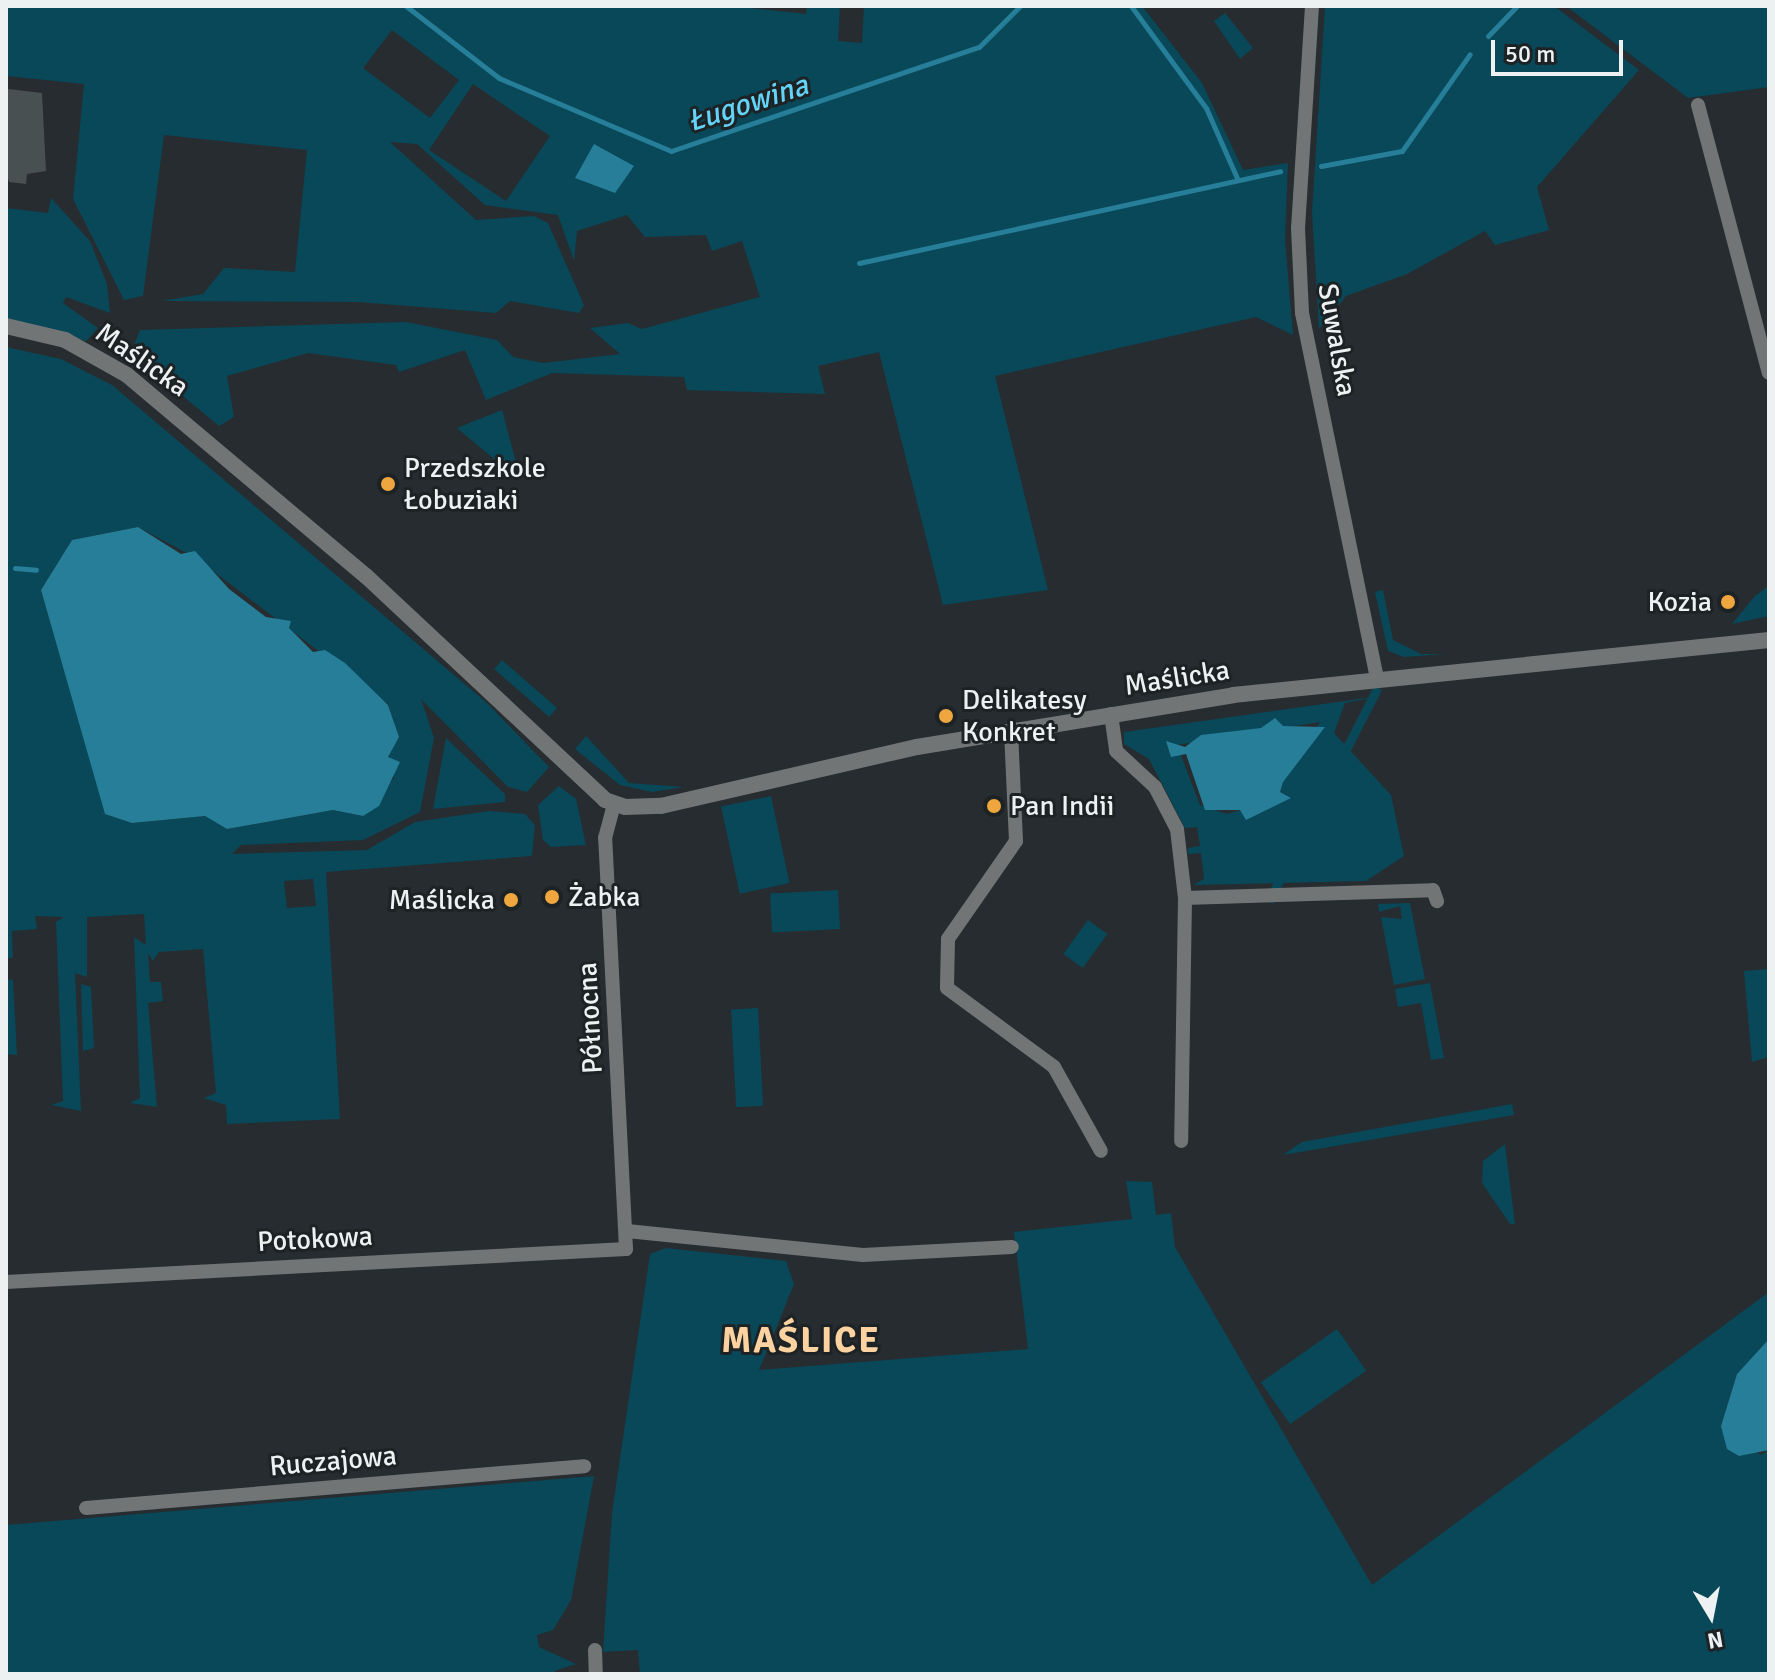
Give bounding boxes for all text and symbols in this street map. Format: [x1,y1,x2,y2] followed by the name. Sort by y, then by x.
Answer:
[1495,24,1627,74] scale bar
[1505,39,1555,69] text: 50 m
[683,68,813,140] water label: Ługowina
[1311,281,1363,399] street label: Suwalska
[89,316,195,404] street label: Maślicka
[404,451,546,517] place label: Przedszkole Łobuziaki
[379,475,397,493] marker: Przedszkole Łobuziaki
[1647,585,1712,619] place label: Kozia
[1719,593,1737,611] marker: Kozia
[1122,653,1232,703] street label: Maślicka
[962,683,1087,749] place label: Delikatesy Konkret
[937,707,955,725] marker: Delikatesy Konkret
[1010,789,1114,823] place label: Pan Indii
[985,797,1003,815] marker: Pan Indii
[568,880,640,914] place label: Żabka
[389,883,495,917] place label: Maślicka
[543,888,561,906] marker: Żabka
[502,891,520,909] marker: Maślicka
[570,961,610,1075] street label: Północna
[256,1219,374,1259] street label: Potokowa
[721,1319,881,1363] district label: MAŚLICE
[268,1439,398,1483] street label: Ruczajowa
[1671,1576,1751,1656] north arrow
[1705,1626,1725,1655] text: N

